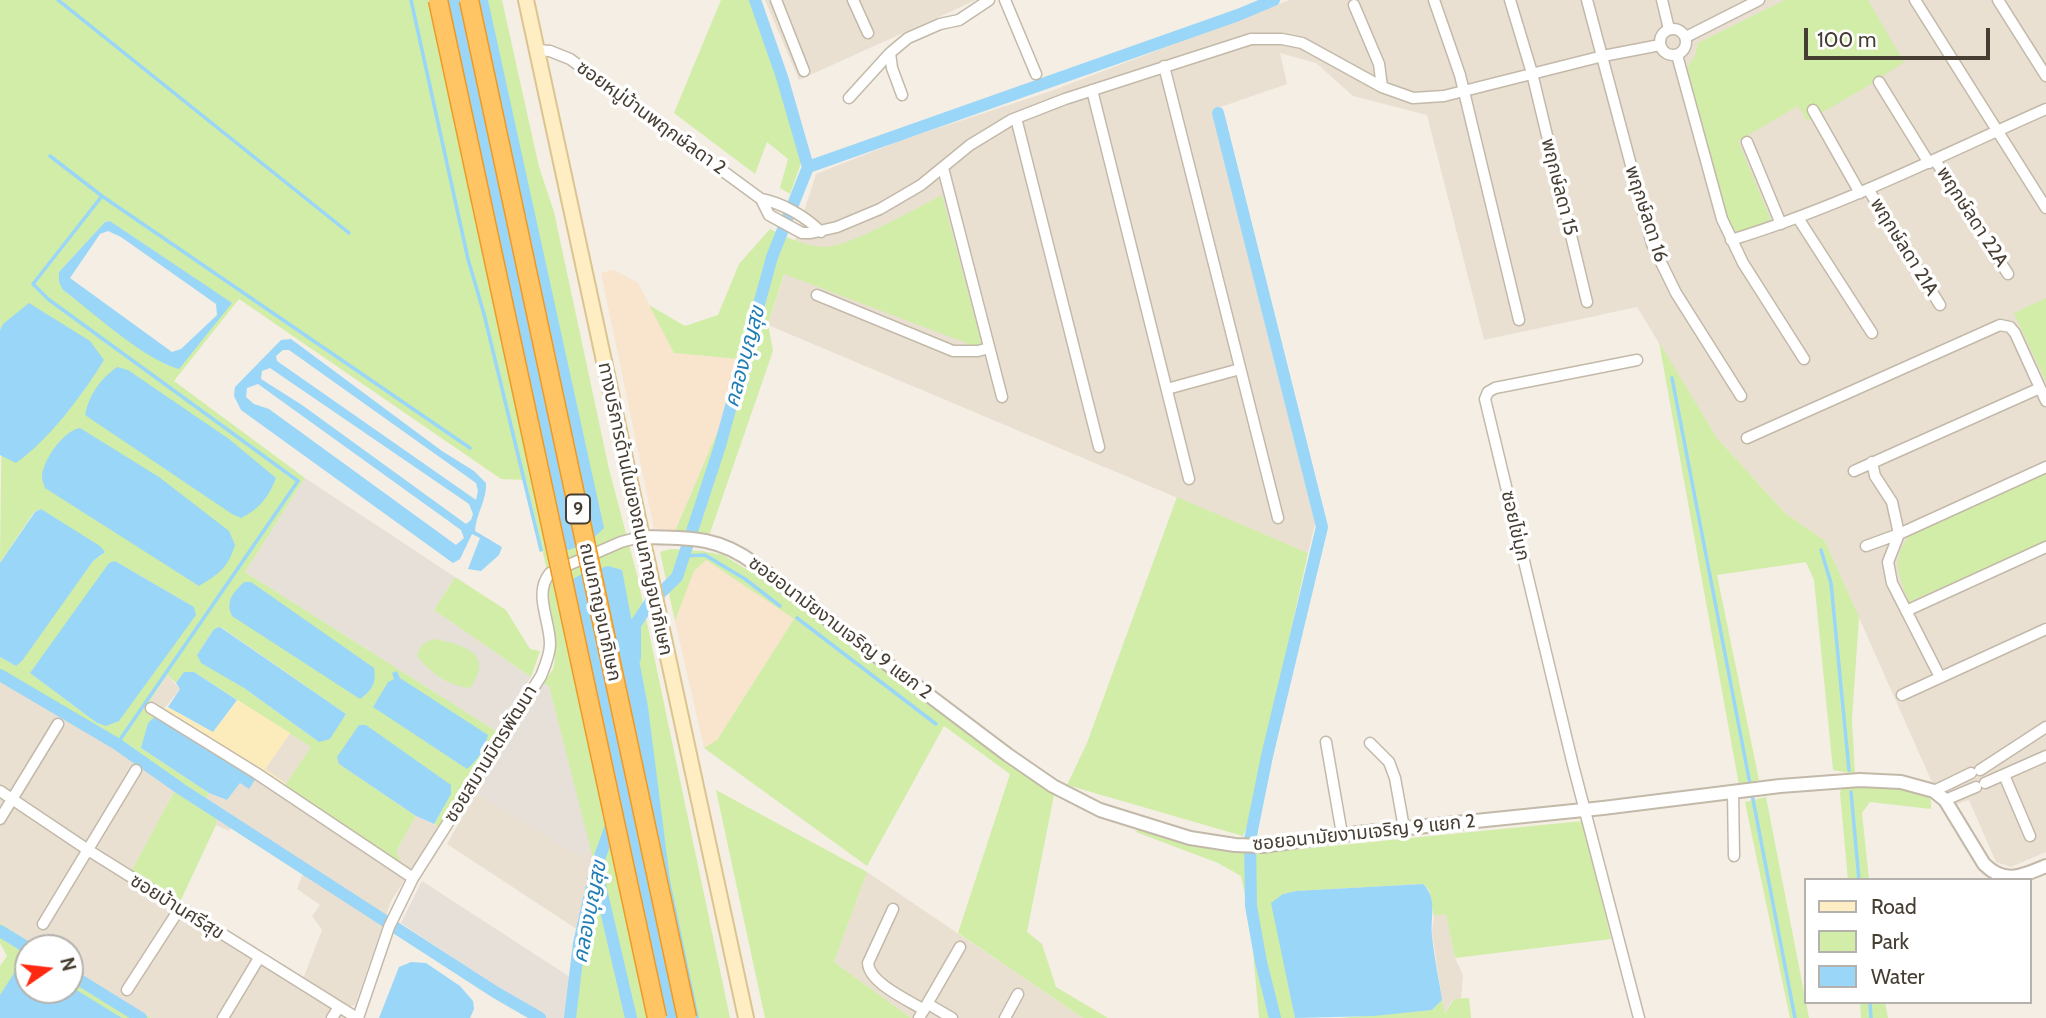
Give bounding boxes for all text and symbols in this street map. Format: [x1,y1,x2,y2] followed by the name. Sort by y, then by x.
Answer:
[1808,14,1994,58] scale bar
[1817,27,1876,52] text: 100 m
[572,56,730,180] street label: ซอยหมู่บ้านพฤกษ์ลดา 2
[1536,136,1582,238] street label: พฤกษ์ลดา 15
[1620,163,1672,265] street label: พฤกษ์ลดา 16
[1931,163,2013,271] street label: พฤกษ์ลดา 22A
[1865,194,1943,300] street label: พฤกษ์ลดา 21A
[719,304,771,410] water label: คลองบุญสุข
[593,360,677,658] street label: ทางบริการด้านในของถนนกาญจนาภิเษก
[1496,488,1534,564] street label: ซอยไข่มุก
[566,494,590,524] road number: 9
[574,541,626,683] street label: ถนนกาญจนาภิเษก
[744,552,936,704] street label: ซอยอนามัยงามเจริญ 9 แยก 2
[440,681,542,827] street label: ซอยสมานมิตรพัฒนา
[1252,810,1476,856] street label: ซอยอนามัยงามเจริญ 9 แยก 2
[568,859,612,965] water label: คลองบุญสุข
[126,869,228,945] street label: ซอยบ้านศรีสุข
[1804,878,2032,1004] legend
[1871,894,1917,919] text: Road
[1871,929,1909,954] text: Park
[14,934,84,1004] north arrow
[55,955,81,974] text: N
[1871,964,1924,989] text: Water

